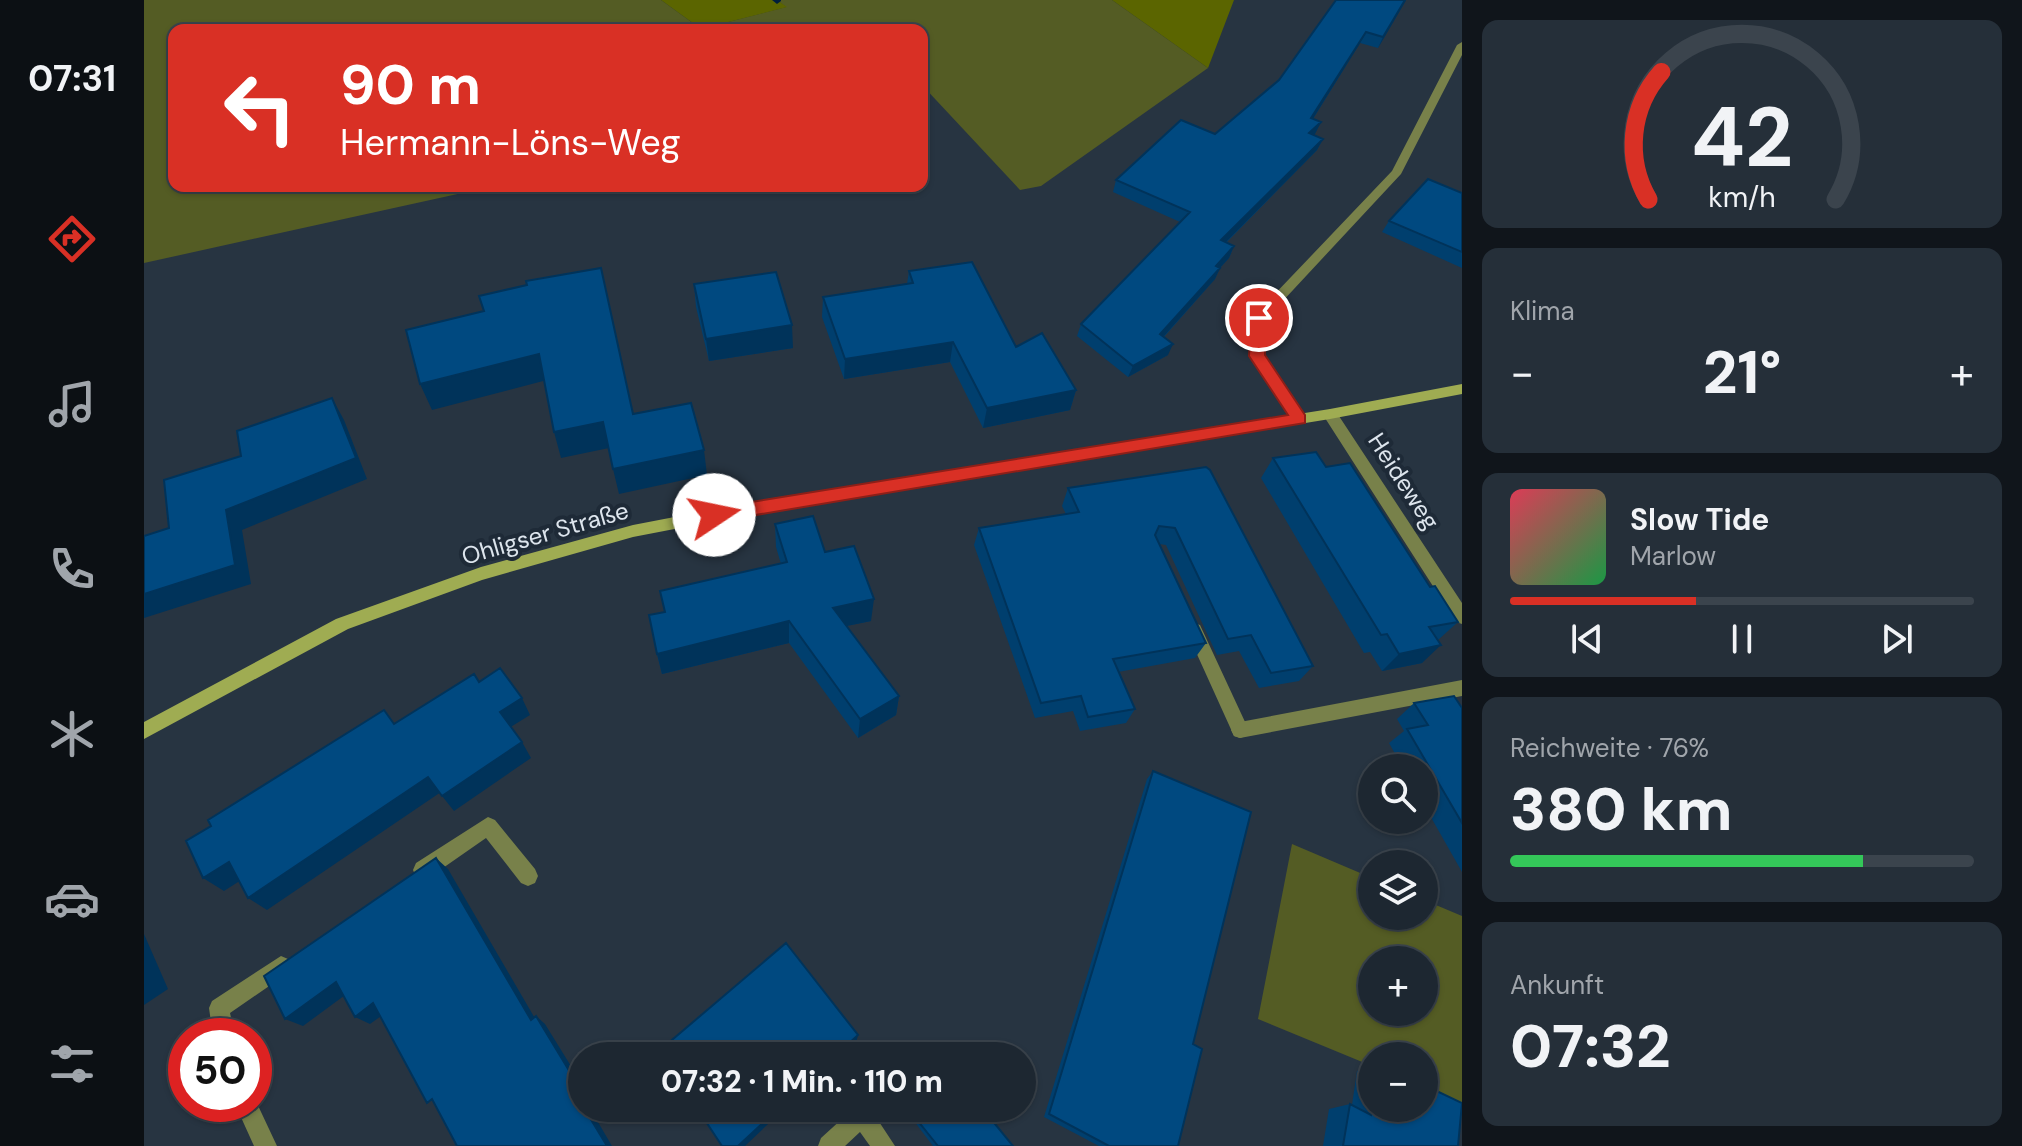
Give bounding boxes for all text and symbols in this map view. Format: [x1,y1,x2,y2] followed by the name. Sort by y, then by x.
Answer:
[340,48,481,121] text: 90 m
[28,55,116,102] text: 07:31
[208,56,312,160] icon: left
[1691,83,1793,192] text: 42
[340,119,681,166] text: Hermann-Löns-Weg
[1708,179,1776,216] text: km/h
[44,211,100,267] icon: directions
[1225,284,1293,352] pin
[1510,294,1575,328] text: Klima
[1237,296,1281,340] icon: arrive
[1703,333,1781,412] text: 21°
[1510,344,1534,402] text: −
[1950,344,1974,402] text: +
[44,376,100,432] icon: music
[1361,427,1447,535] street label: Heideweg
[672,473,756,557] position arrow
[458,494,632,572] street label: Ohligser Straße
[1630,500,1769,539] text: Slow Tide
[1630,539,1716,573] text: Marlow
[44,541,100,597] icon: phone
[1565,617,1609,661] icon: previous
[1720,617,1764,661] icon: pause
[1875,617,1919,661] icon: next
[44,706,100,762] icon: climate
[1510,731,1709,765] text: Reichweite · 76%
[1358,754,1438,1122] map controls
[1358,754,1438,834] button: search
[1510,770,1733,849] text: 380 km
[1358,850,1438,930] button: layers
[44,871,100,927] icon: car
[1358,946,1438,1026] button: +
[1510,968,1604,1002] text: Ankunft
[1510,1007,1671,1086] text: 07:32
[168,1018,272,1122] speed limit sign: 50
[44,1036,100,1092] icon: filters
[1358,1042,1438,1122] button: −
[661,1062,943,1101] text: 07:32 · 1 Min. · 110 m

